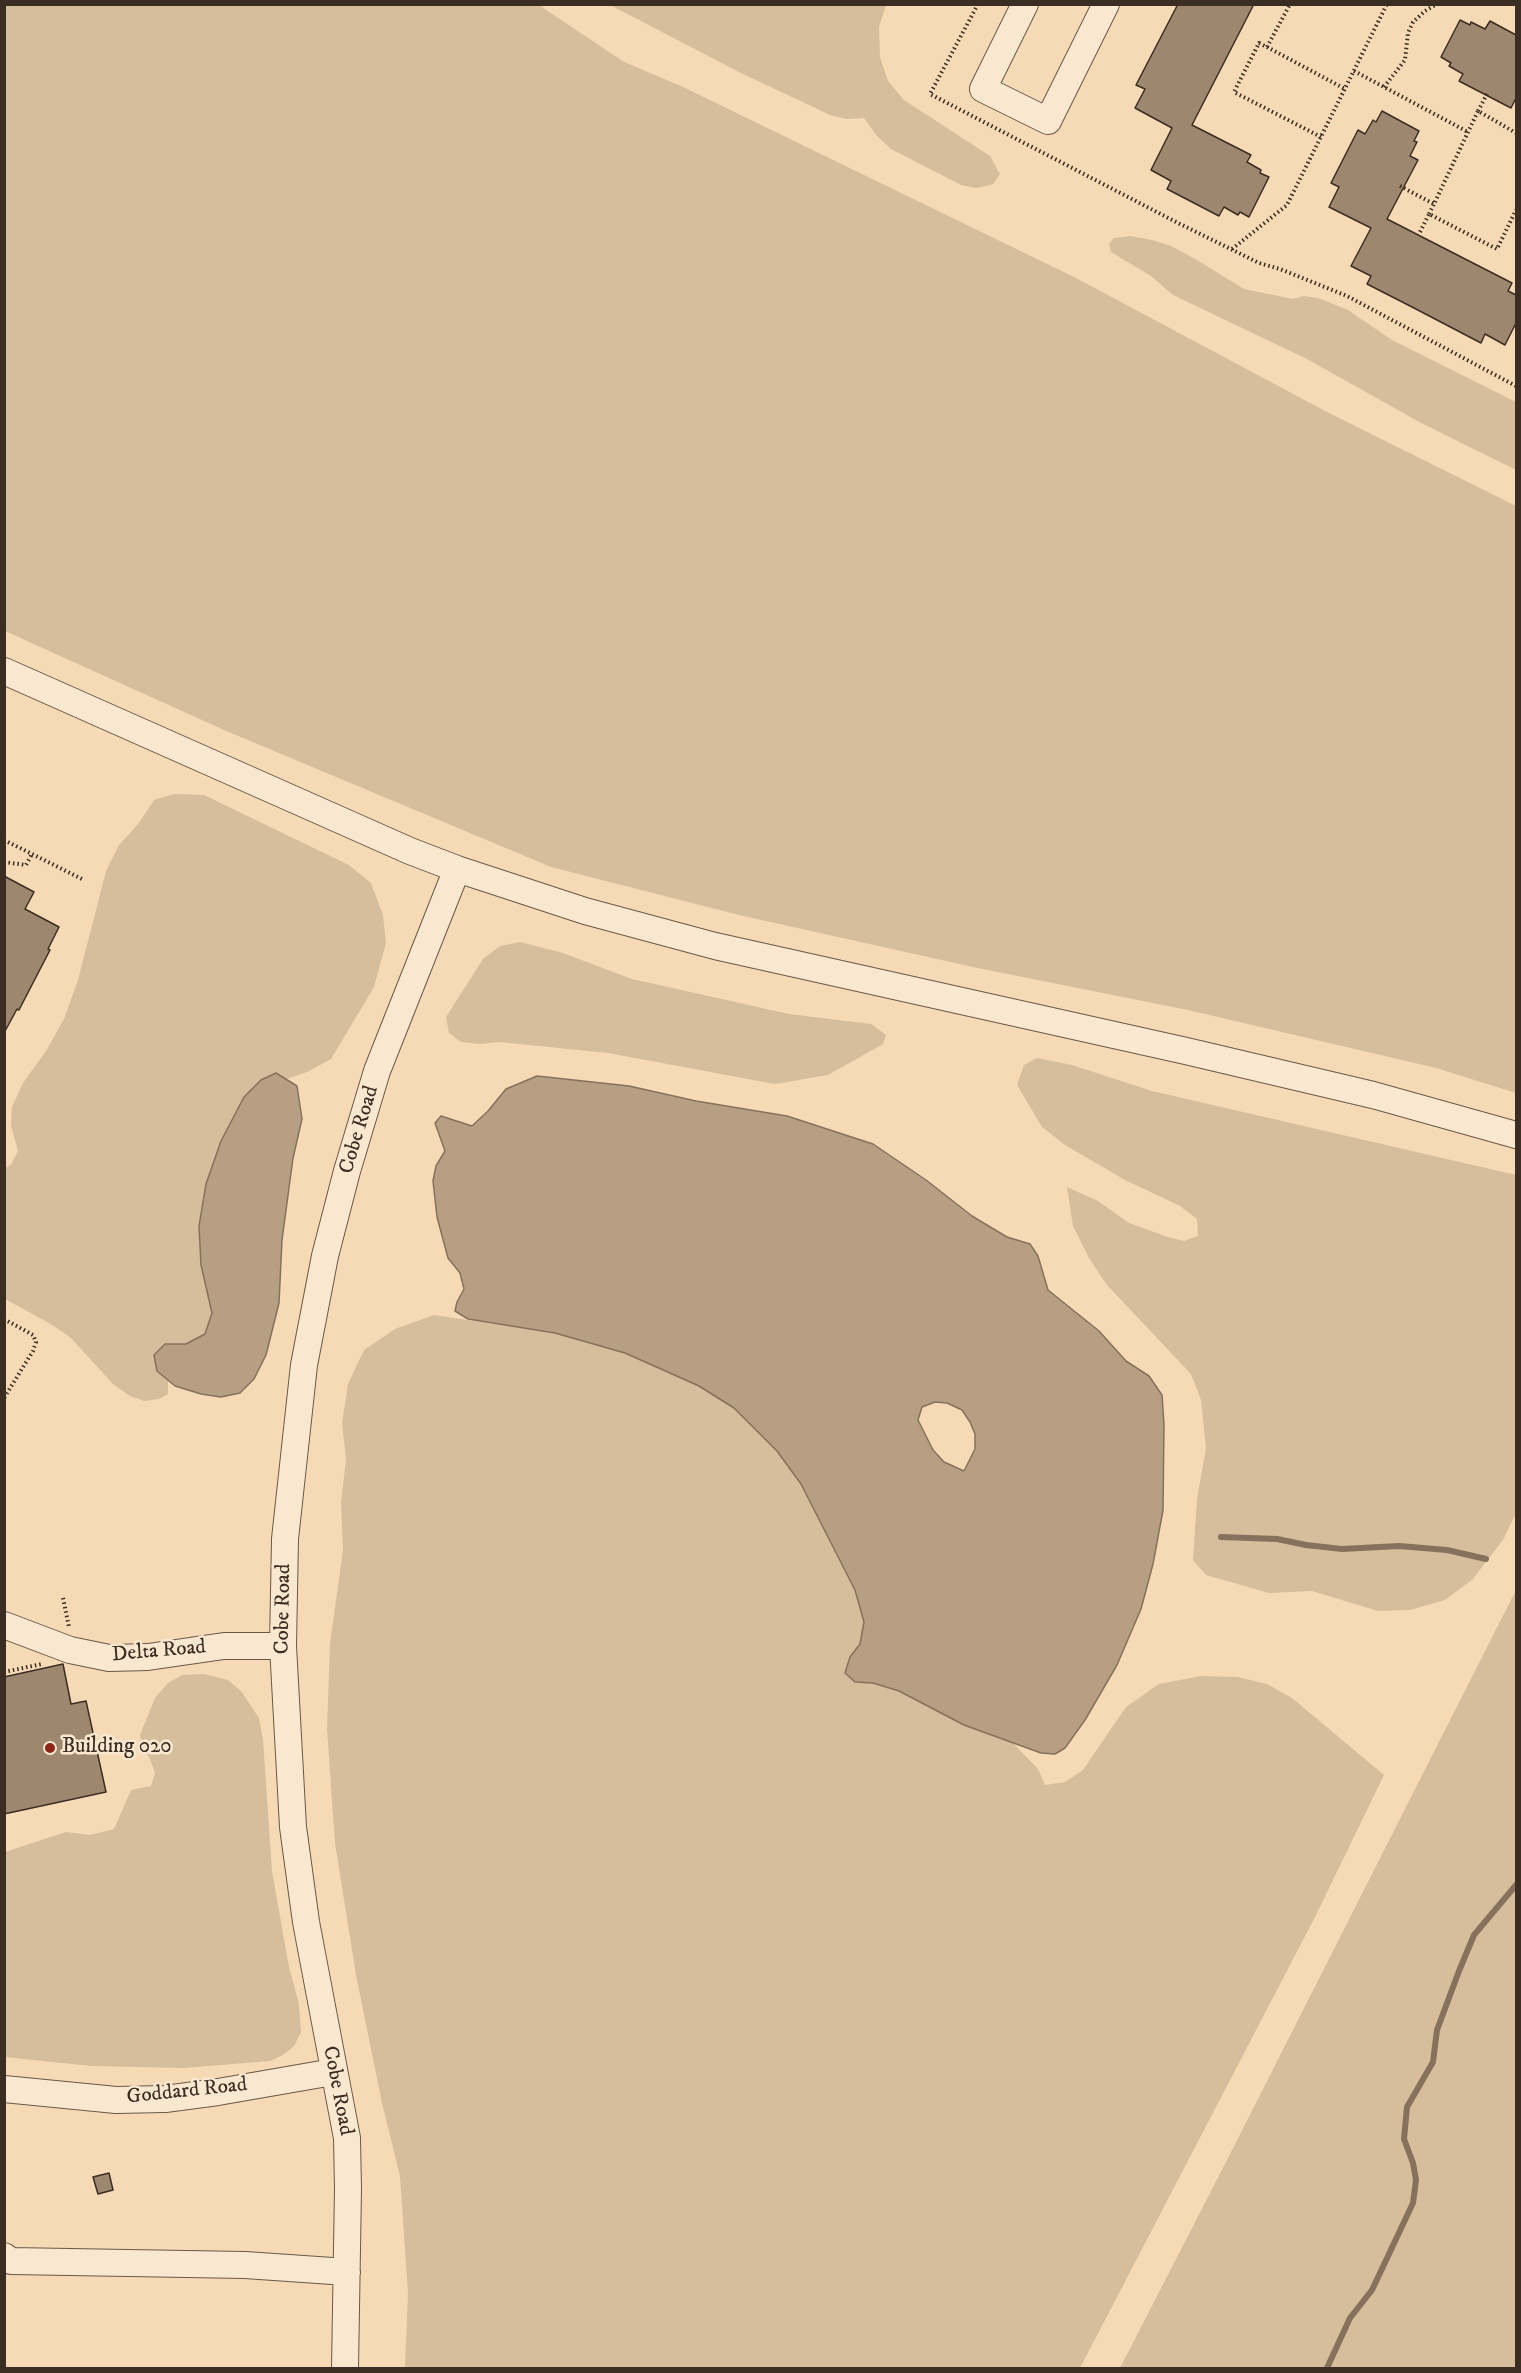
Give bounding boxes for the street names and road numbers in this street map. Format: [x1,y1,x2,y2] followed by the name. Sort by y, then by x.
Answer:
[335,1083,385,1177] street label: Cobe Road
[271,1563,297,1655] street label: Cobe Road
[111,1635,207,1669] street label: Delta Road
[316,2044,358,2138] street label: Cobe Road
[126,2073,248,2111] street label: Goddard Road

